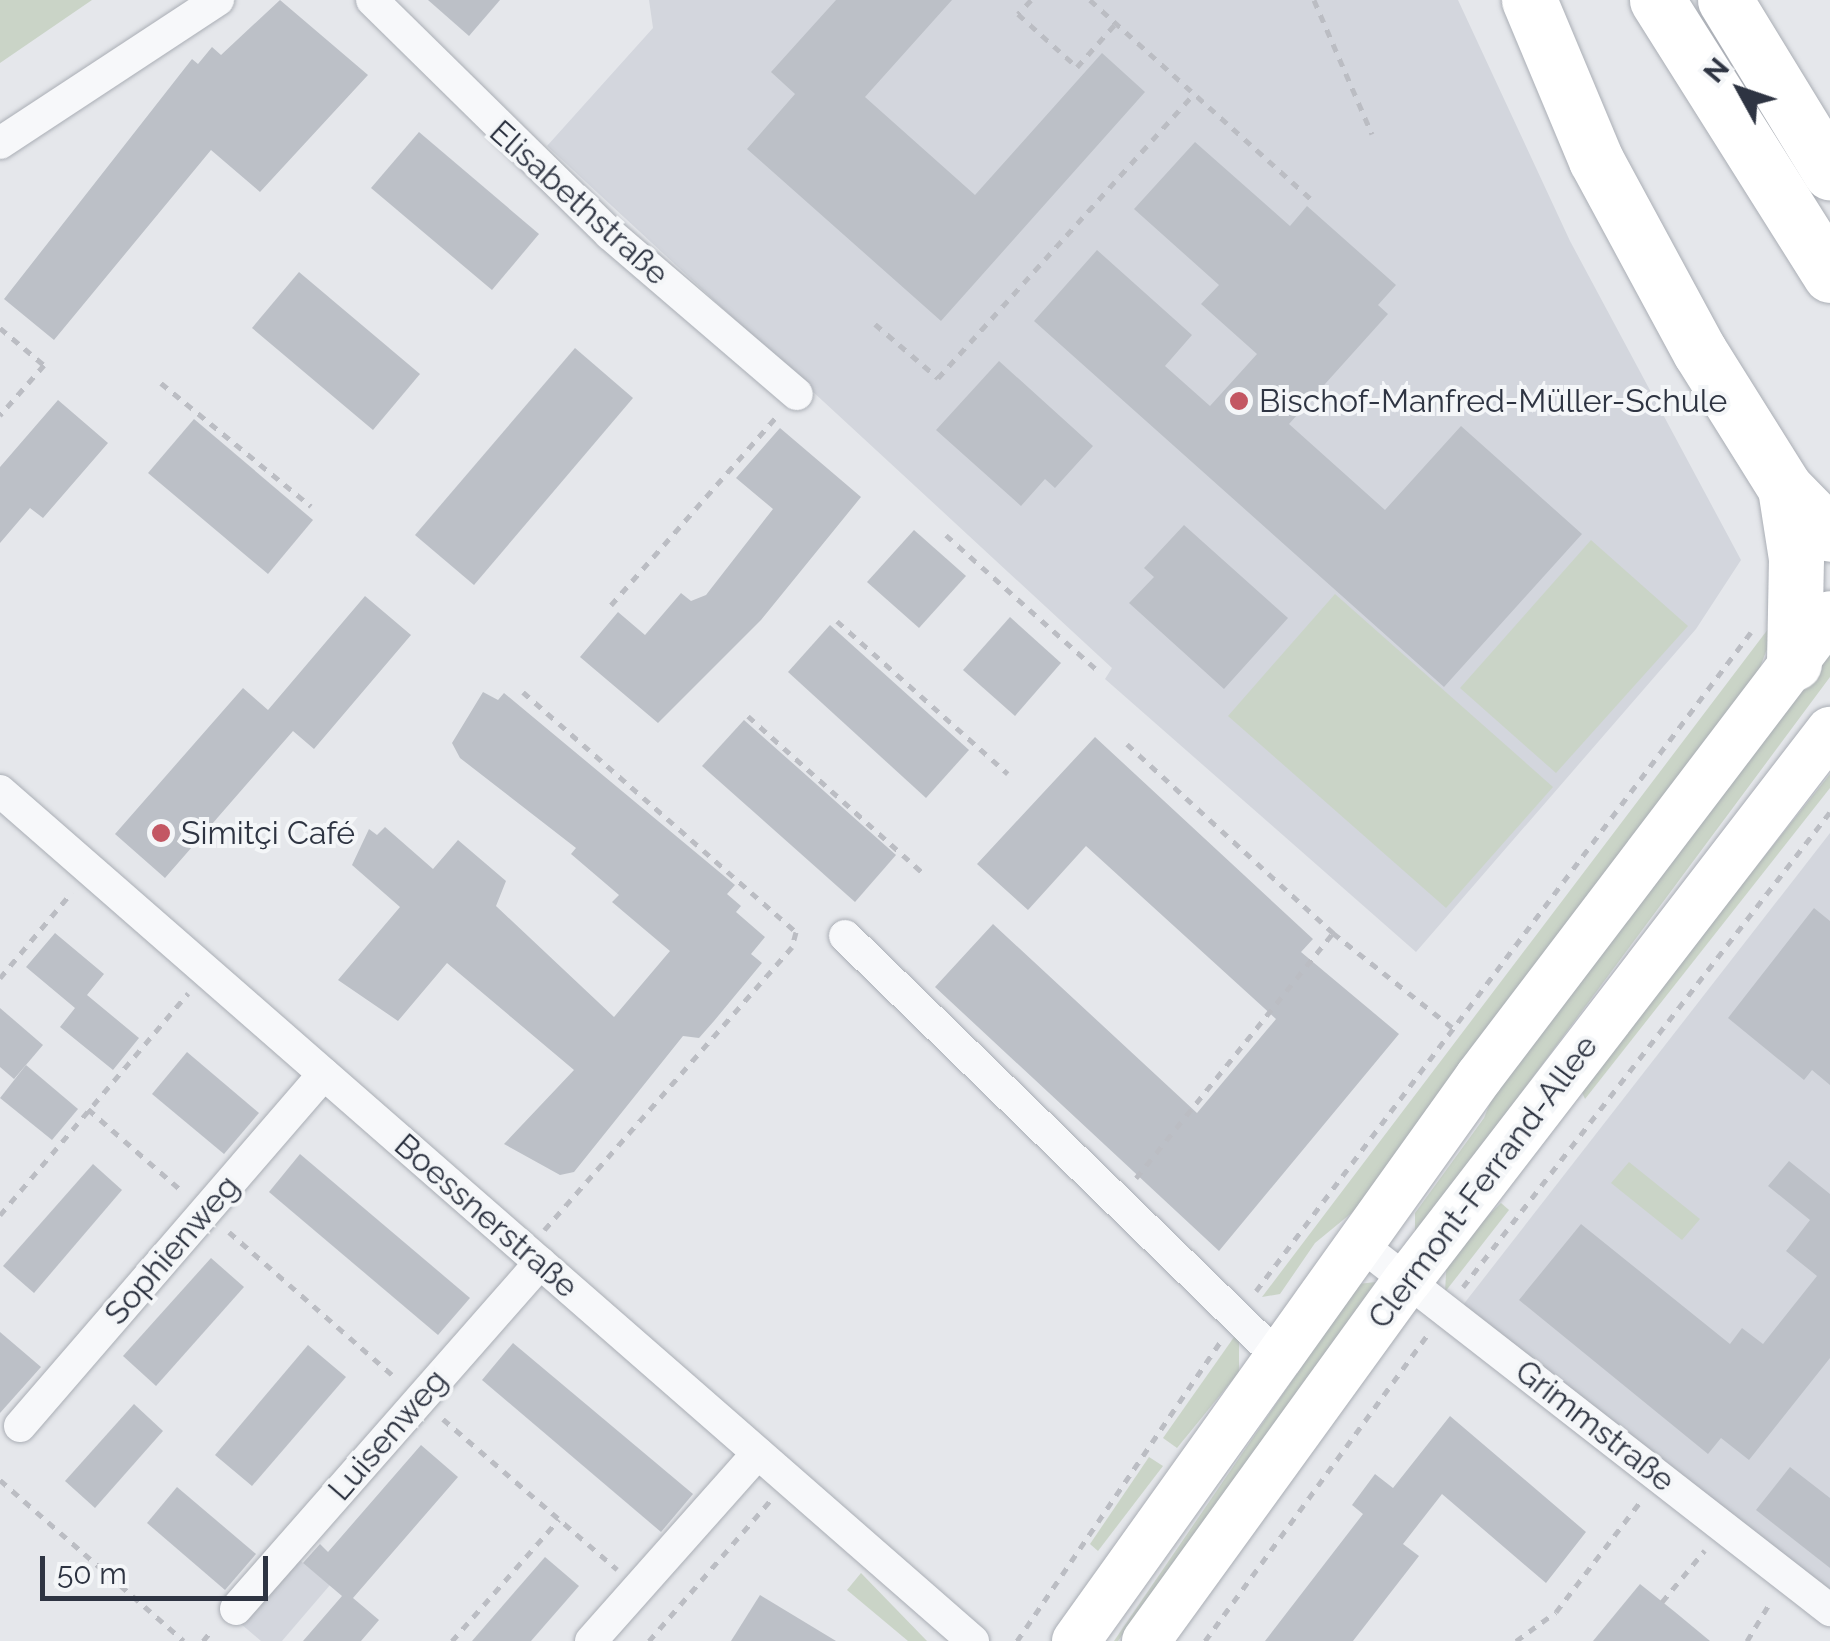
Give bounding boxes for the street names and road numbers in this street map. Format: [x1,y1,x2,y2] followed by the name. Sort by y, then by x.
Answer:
[482,113,676,293] street label: Elisabethstraße
[1360,1028,1606,1336] street label: Clermont-Ferrand-Allee
[387,1126,585,1306] street label: Boessnerstraße
[97,1168,247,1332] street label: Sophienweg
[1508,1352,1682,1500] street label: Grimmstraße
[321,1362,455,1508] street label: Luisenweg

